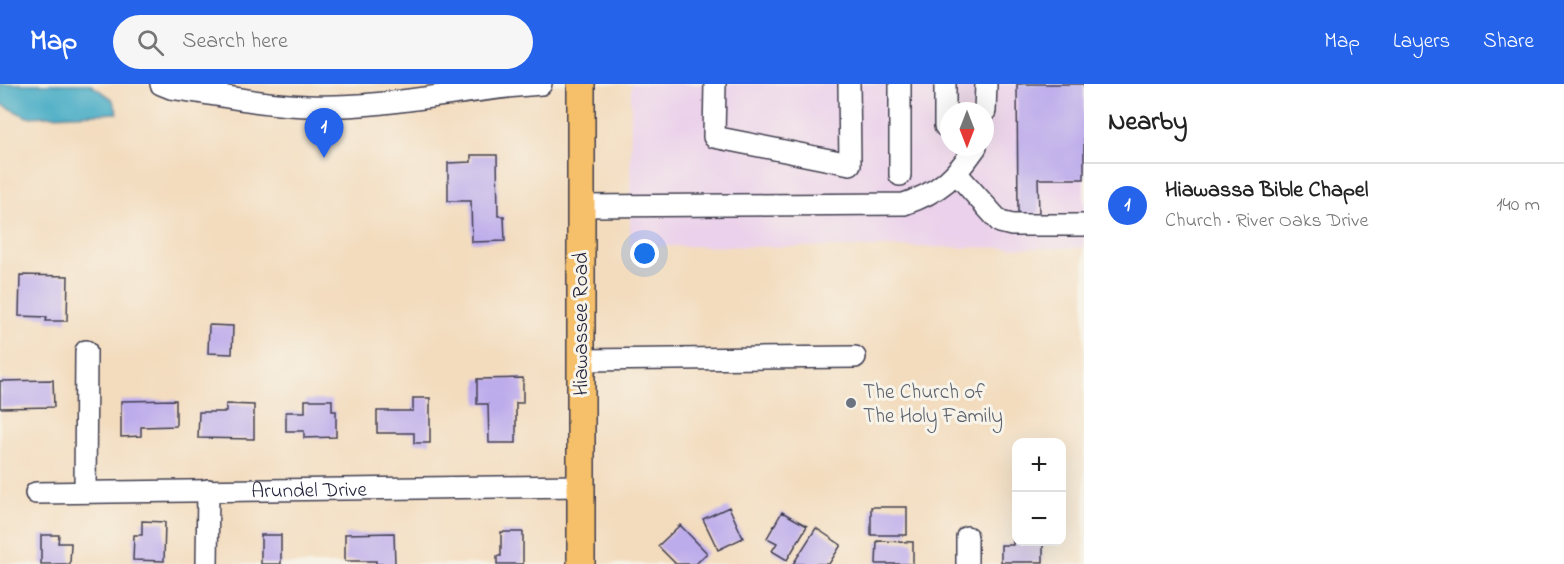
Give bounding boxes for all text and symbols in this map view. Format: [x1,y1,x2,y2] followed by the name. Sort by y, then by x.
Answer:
[113,15,533,69] search box
[30,22,77,63] text: Map
[134,26,167,59] icon: search
[182,26,288,58] text: Search here
[1324,27,1360,57] text: Map
[1393,27,1450,57] text: Layers
[1483,27,1534,57] text: Share
[940,102,994,156] north arrow
[1108,104,1187,142] text: Nearby
[304,109,344,158] pin: 1
[1165,175,1368,207] text: Hiawassa Bible Chapel
[1124,191,1131,220] text: 1
[1496,191,1540,220] text: 140 m
[1165,207,1368,236] text: Church · River Oaks Drive
[630,239,659,268] your location
[567,252,597,396] street label: Hiawassee Road
[863,378,1003,434] place label: The Church of The Holy Family
[844,396,858,410] marker: The Church of The Holy Family
[1012,438,1066,546] map controls
[1012,438,1066,492] button: +
[251,476,368,507] street label: Arundel Drive
[1012,492,1066,546] button: −

